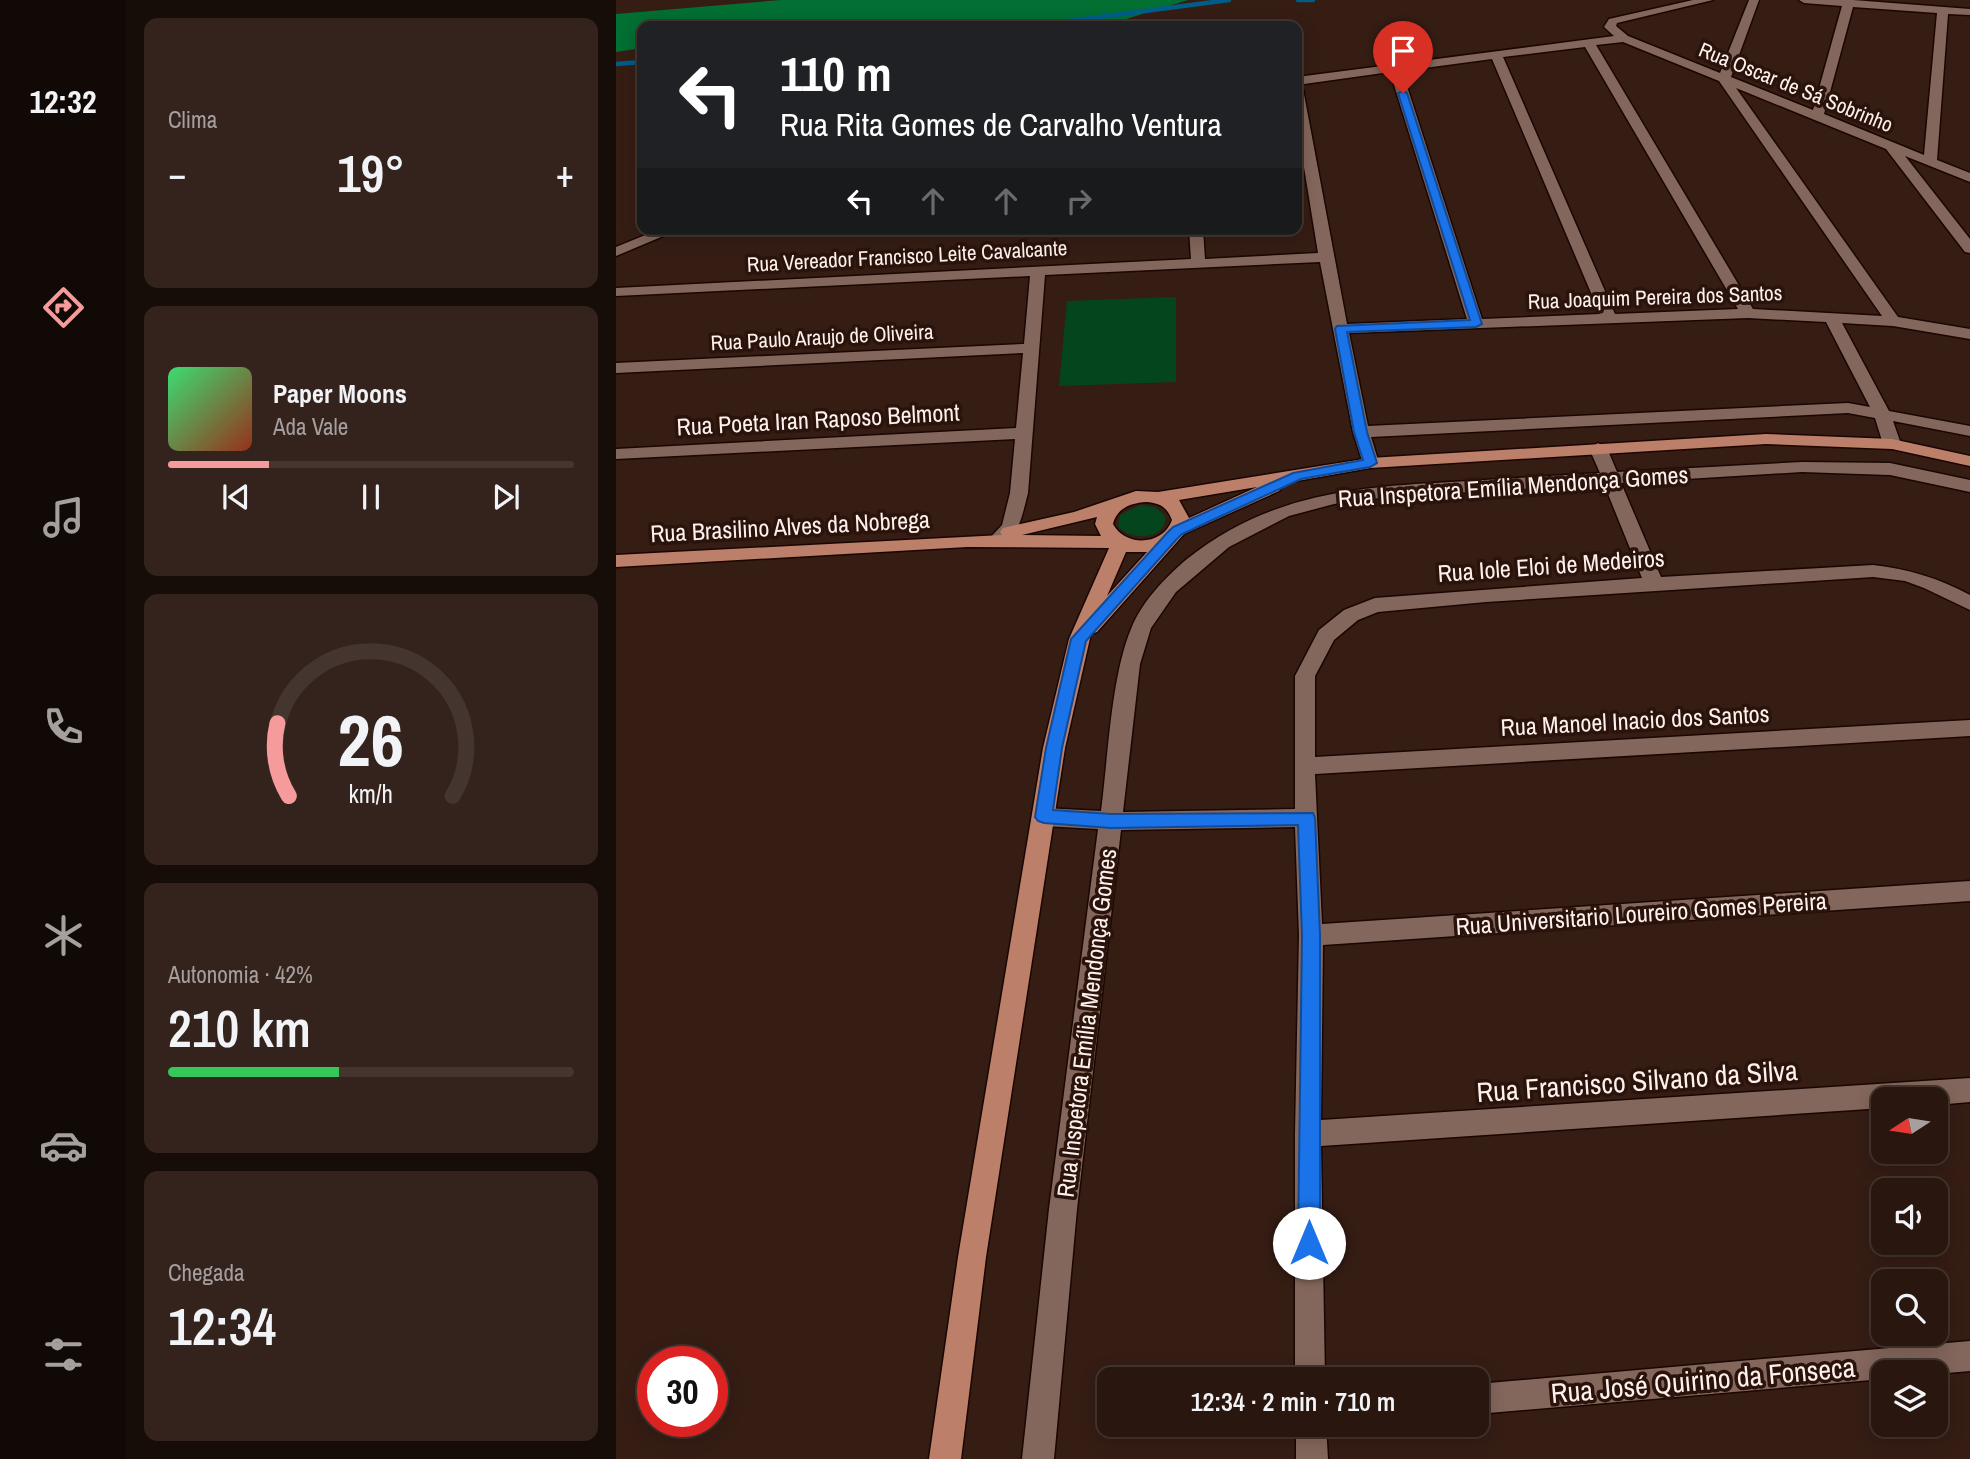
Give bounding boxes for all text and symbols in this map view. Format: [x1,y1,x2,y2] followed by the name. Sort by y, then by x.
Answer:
[1373,21,1433,93] pin
[1384,32,1422,70] icon: arrive
[1695,35,1897,139] street label: Rua Oscar de Sá Sobrinho
[780,40,892,106] text: 110 m
[665,49,756,140] icon: left
[29,80,97,123] text: 12:32
[780,103,1222,146] text: Rua Rita Gomes de Carvalho Ventura
[168,104,217,135] text: Clima
[337,138,405,208] text: 19°
[168,148,186,199] text: −
[556,148,574,199] text: +
[841,182,879,220] icon: left
[914,182,952,220] icon: ahead
[987,182,1025,220] icon: ahead
[1060,182,1098,220] icon: right
[746,233,1068,279] street label: Rua Vereador Francisco Leite Cavalcante
[1527,278,1783,316] street label: Rua Joaquim Pereira dos Santos
[39,283,88,332] icon: directions
[710,317,935,357] street label: Rua Paulo Araujo de Oliveira
[273,376,407,411] text: Paper Moons
[676,396,961,442] street label: Rua Poeta Iran Raposo Belmont
[273,411,348,442] text: Ada Vale
[1337,458,1689,514] street label: Rua Inspetora Emília Mendonça Gomes
[217,478,255,516] icon: previous
[352,478,390,516] icon: pause
[487,478,525,516] icon: next
[39,493,88,542] icon: music
[649,503,931,549] street label: Rua Brasilino Alves da Nobrega
[1436,541,1666,589] street label: Rua Iole Eloi de Medeiros
[338,691,404,789] text: 26
[1500,697,1770,743] street label: Rua Manoel Inacio dos Santos
[39,702,88,751] icon: phone
[349,776,393,810] text: km/h
[1049,847,1123,1199] street label: Rua Inspetora Emília Mendonça Gomes
[1454,884,1828,942] street label: Rua Universitario Loureiro Gomes Pereira
[39,911,88,960] icon: climate
[168,959,313,990] text: Autonomia · 42%
[168,993,311,1063] text: 210 km
[1475,1051,1799,1111] street label: Rua Francisco Silvano da Silva
[1871,1087,1948,1164] north arrow
[1871,1087,1948,1437] map controls
[39,1121,88,1170] icon: car
[1871,1178,1948,1255] button: sound
[1272,1206,1346,1280] position arrow
[168,1257,245,1288] text: Chegada
[1871,1269,1948,1346] button: search
[168,1291,276,1361] text: 12:34
[39,1330,88,1379] icon: filters
[637,1346,728,1437] speed limit sign: 30
[1549,1348,1857,1412] street label: Rua José Quirino da Fonseca
[1871,1360,1948,1437] button: layers
[1191,1384,1395,1419] text: 12:34 · 2 min · 710 m

